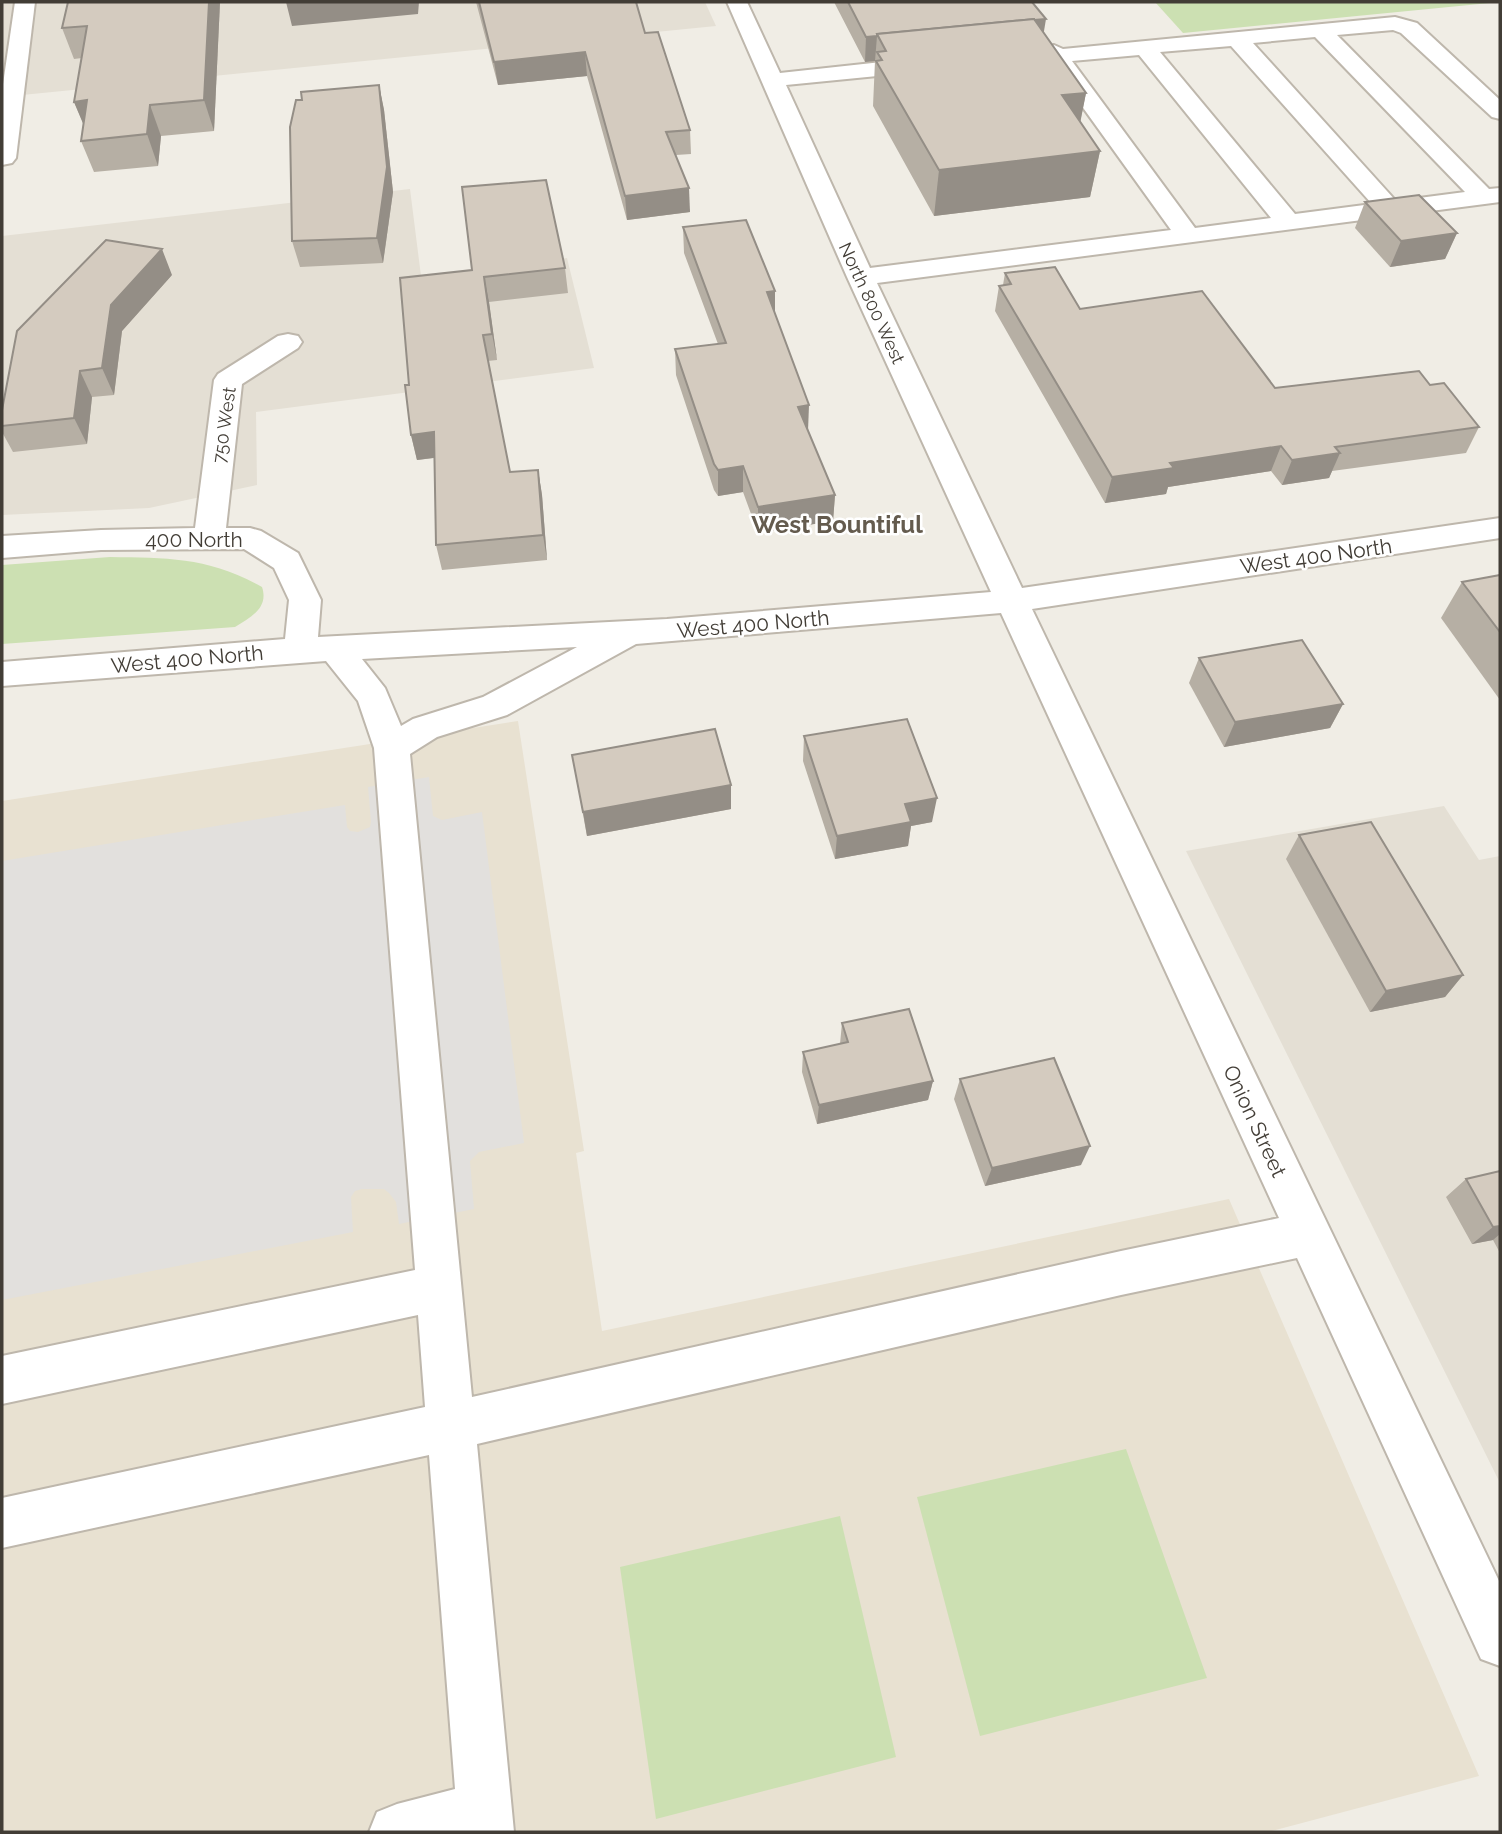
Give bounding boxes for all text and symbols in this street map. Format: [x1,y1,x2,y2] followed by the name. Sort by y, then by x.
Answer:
[835,239,909,367] street label: North 800 West
[208,385,240,465] street label: 750 West
[751,510,923,539] district label: West Bountiful
[145,527,243,552] street label: 400 North
[1238,533,1394,579] street label: West 400 North
[676,605,830,643] street label: West 400 North
[110,640,264,678] street label: West 400 North
[1218,1061,1292,1181] street label: Onion Street

